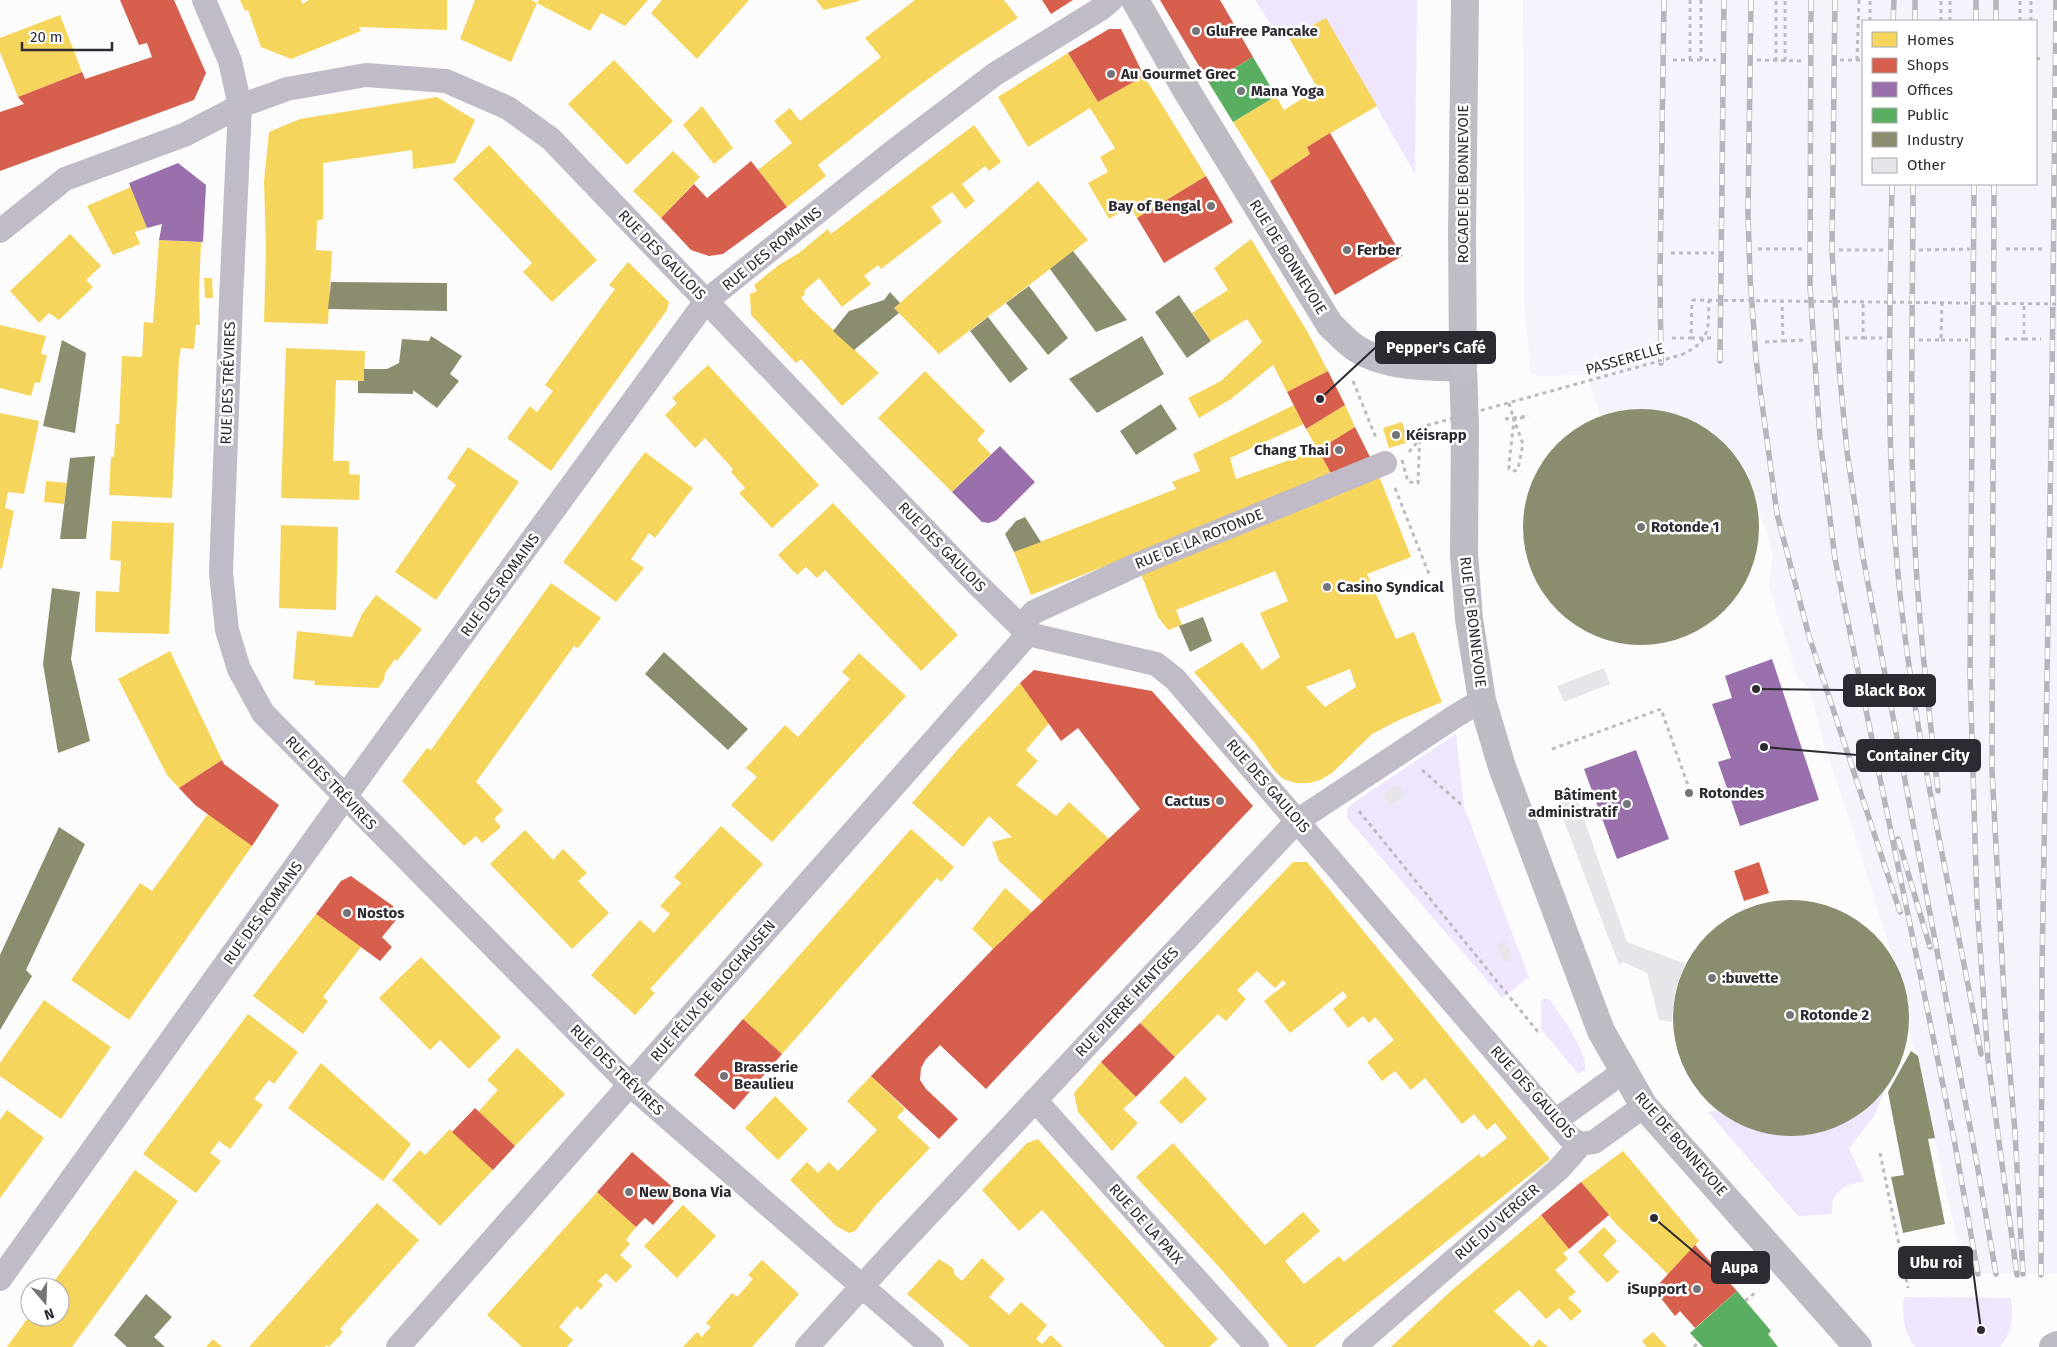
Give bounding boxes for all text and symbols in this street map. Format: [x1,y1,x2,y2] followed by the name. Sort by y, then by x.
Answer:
[22,20,112,52] scale bar
[1862,20,2037,185] legend
[1206,22,1318,40] place label: GluFree Pancake
[1190,25,1202,37] marker: GluFree Pancake
[30,28,63,46] text: 20 m
[1907,31,1954,49] text: Homes
[1907,56,1949,74] text: Shops
[1120,65,1237,83] place label: Au Gourmet Grec
[1105,68,1117,80] marker: Au Gourmet Grec
[1907,81,1953,99] text: Offices
[1251,82,1324,100] place label: Mana Yoga
[1235,85,1247,97] marker: Mana Yoga
[1454,105,1472,263] street label: ROCADE DE BONNEVOIE
[1907,106,1949,124] text: Public
[1907,131,1964,149] text: Industry
[1907,156,1946,174] text: Other
[1245,196,1331,318] street label: RUE DE BONNEVOIE
[1108,197,1202,215] place label: Bay of Bengal
[1205,200,1217,212] marker: Bay of Bengal
[719,203,825,295] street label: RUE DES ROMAINS
[614,206,710,304] street label: RUE DES GAULOIS
[1357,241,1402,259] place label: Ferber
[1341,244,1353,256] marker: Ferber
[217,321,239,445] street label: RUE DES TRÉVIRES
[1376,332,1495,363] callout: Pepper's Café
[1386,338,1486,357] text: Pepper's Café
[1584,339,1666,379] street label: PASSERELLE
[1406,426,1467,444] place label: Kéisrapp
[1390,429,1402,441] marker: Kéisrapp
[1254,441,1329,459] place label: Chang Thai
[1333,444,1345,456] marker: Chang Thai
[894,498,990,596] street label: RUE DES GAULOIS
[1132,505,1266,573] street label: RUE DE LA ROTONDE
[1651,518,1720,536] place label: Rotonde 1
[1635,521,1647,533] marker: Rotonde 1
[457,530,543,640] street label: RUE DES ROMAINS
[1456,556,1490,688] street label: RUE DE BONNEVOIE
[1337,578,1444,596] place label: Casino Syndical
[1321,581,1333,593] marker: Casino Syndical
[1844,675,1935,706] callout: Black Box
[1855,681,1926,700] text: Black Box
[282,732,380,834] street label: RUE DES TRÉVIRES
[1222,735,1314,837] street label: RUE DES GAULOIS
[1857,740,1980,771] callout: Container City
[1866,746,1970,765] text: Container City
[1699,784,1764,802] place label: Rotondes
[1528,786,1619,821] place label: Bâtiment administratif
[1683,787,1695,799] marker: Rotondes
[1165,792,1210,810] place label: Cactus
[1214,795,1226,807] marker: Cactus
[1621,798,1633,810] marker: Bâtiment administratif
[220,858,306,968] street label: RUE DES ROMAINS
[357,904,404,922] place label: Nostos
[341,907,353,919] marker: Nostos
[647,917,779,1065] street label: RUE FÉLIX DE BLOCHAUSEN
[1072,943,1182,1061] street label: RUE PIERRE HENTGES
[1722,969,1779,987] place label: :buvette
[1706,972,1718,984] marker: :buvette
[1800,1006,1870,1024] place label: Rotonde 2
[1784,1009,1796,1021] marker: Rotonde 2
[566,1021,668,1119] street label: RUE DES TRÉVIRES
[1487,1042,1579,1142] street label: RUE DES GAULOIS
[734,1058,798,1093] place label: Brasserie Beaulieu
[718,1070,730,1082] marker: Brasserie Beaulieu
[1631,1088,1731,1200] street label: RUE DE BONNEVOIE
[1105,1180,1187,1268] street label: RUE DE LA PAIX
[1451,1180,1543,1264] street label: RUE DU VERGER
[639,1183,731,1201] place label: New Bona Via
[623,1186,635,1198] marker: New Bona Via
[1899,1247,1972,1278] callout: Ubu roi
[1712,1252,1769,1283] callout: Aupa
[1910,1253,1962,1272] text: Ubu roi
[1721,1258,1759,1277] text: Aupa
[20,1277,70,1327] north arrow
[1627,1280,1687,1298] place label: iSupport
[1691,1283,1703,1295] marker: iSupport
[42,1304,56,1323] text: N

